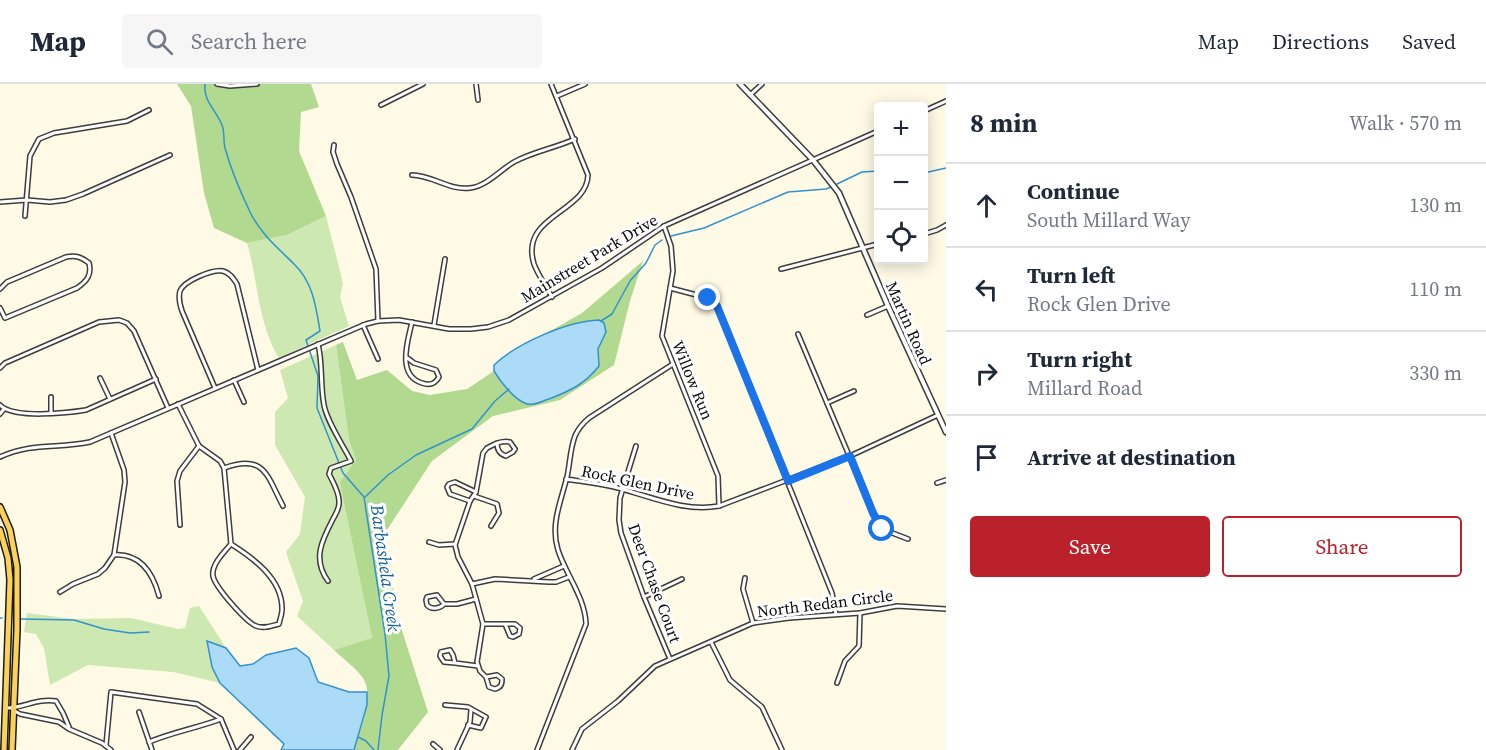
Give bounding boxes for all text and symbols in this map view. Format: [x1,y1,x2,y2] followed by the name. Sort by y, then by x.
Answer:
[122,14,542,68] search box
[30,22,86,60] text: Map
[143,25,176,58] icon: search
[191,26,307,56] text: Search here
[1198,27,1239,56] text: Map
[1272,27,1369,56] text: Directions
[1402,27,1456,56] text: Saved
[874,102,928,264] map controls
[874,102,928,156] button: +
[970,105,1037,141] text: 8 min
[1349,109,1462,137] text: Walk · 570 m
[874,156,928,210] button: −
[1027,176,1120,206] text: Continue
[970,189,1003,222] icon: ahead
[1409,191,1462,219] text: 130 m
[1027,206,1190,234] text: South Millard Way
[517,208,661,308] street label: Mainstreet Park Drive
[874,210,928,264] button: locate
[1027,260,1115,290] text: Turn left
[970,273,1003,306] icon: left
[1409,275,1462,303] text: 110 m
[881,278,937,368] street label: Martin Road
[694,284,720,310] route end
[1027,290,1171,318] text: Rock Glen Drive
[667,337,719,423] street label: Willow Run
[1027,344,1132,374] text: Turn right
[970,357,1003,390] icon: right
[1409,359,1462,387] text: 330 m
[1027,374,1142,402] text: Millard Road
[970,441,1003,474] icon: arrive
[1027,442,1236,472] text: Arrive at destination
[579,459,697,505] street label: Rock Glen Drive
[365,502,407,634] water label: Barbashela Creek
[868,515,894,541] route start
[970,516,1210,577] button: Save
[1222,516,1462,577] button: Share
[623,520,687,646] street label: Deer Chase Court
[756,584,894,622] street label: North Redan Circle

